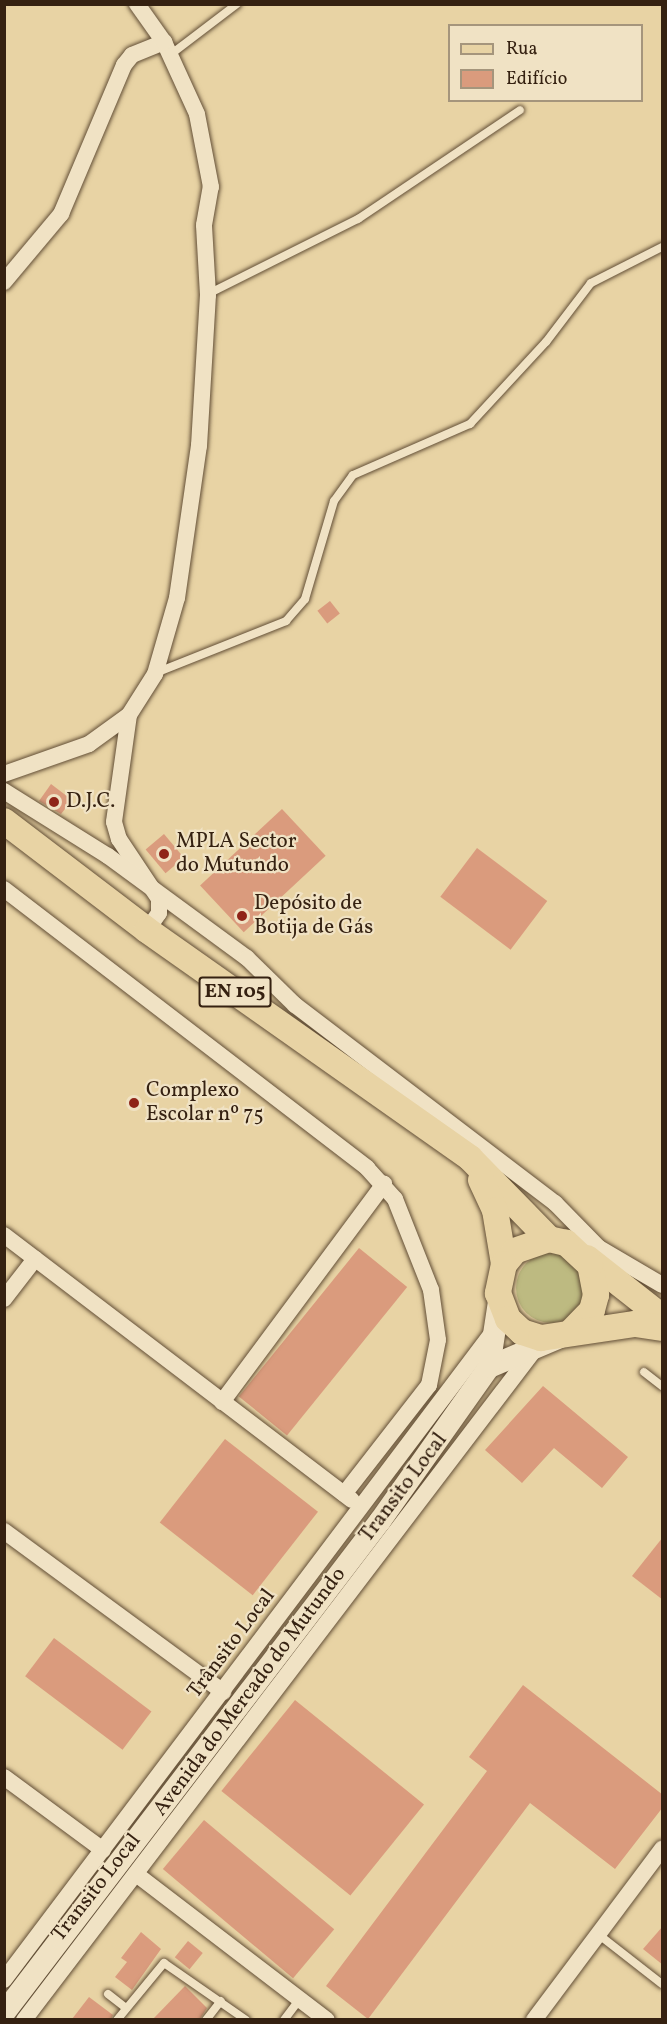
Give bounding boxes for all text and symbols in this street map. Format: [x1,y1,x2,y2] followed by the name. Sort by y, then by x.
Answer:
[448,24,643,102] legend
[506,37,537,62] text: Rua
[506,67,567,92] text: Edifício
[66,789,115,815] place label: D.J.C.
[47,795,61,809] marker: D.J.C.
[176,829,297,879] place label: MPLA Sector do Mutundo
[157,847,171,861] marker: MPLA Sector do Mutundo
[254,891,373,941] place label: Depósito de Botija de Gás
[235,909,249,923] marker: Depósito de Botija de Gás
[198,975,272,1009] road number: EN 105
[146,1078,263,1128] place label: Complexo Escolar nº 75
[127,1096,141,1110] marker: Complexo Escolar nº 75
[355,1428,453,1548] street label: Transito Local
[148,1563,352,1821] street label: Avenida do Mercado do Mutundo
[183,1584,281,1704] street label: Trânsito Local
[47,1829,147,1947] street label: Transito Local

